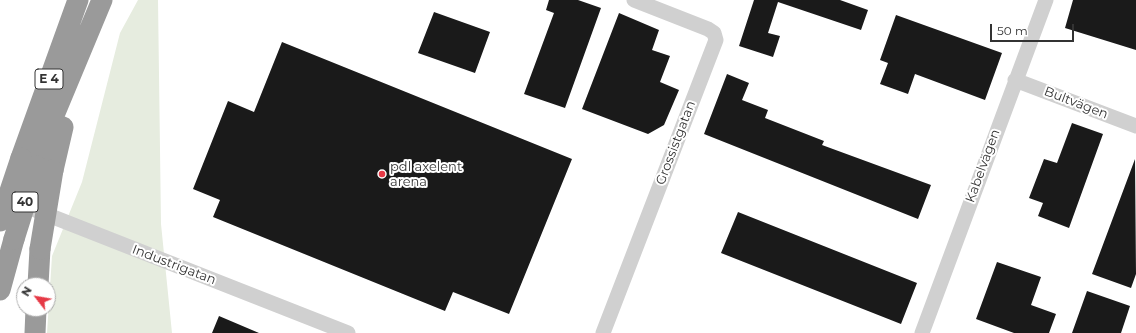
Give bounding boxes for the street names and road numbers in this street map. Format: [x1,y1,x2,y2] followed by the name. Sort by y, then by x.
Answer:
[35,69,63,89] road number: E 4
[1042,84,1110,122] street label: Bultvägen
[653,99,699,187] street label: Grossistgatan
[963,127,1003,205] street label: Kabelvägen
[12,192,38,212] road number: 40
[130,242,218,288] street label: Industrigatan

